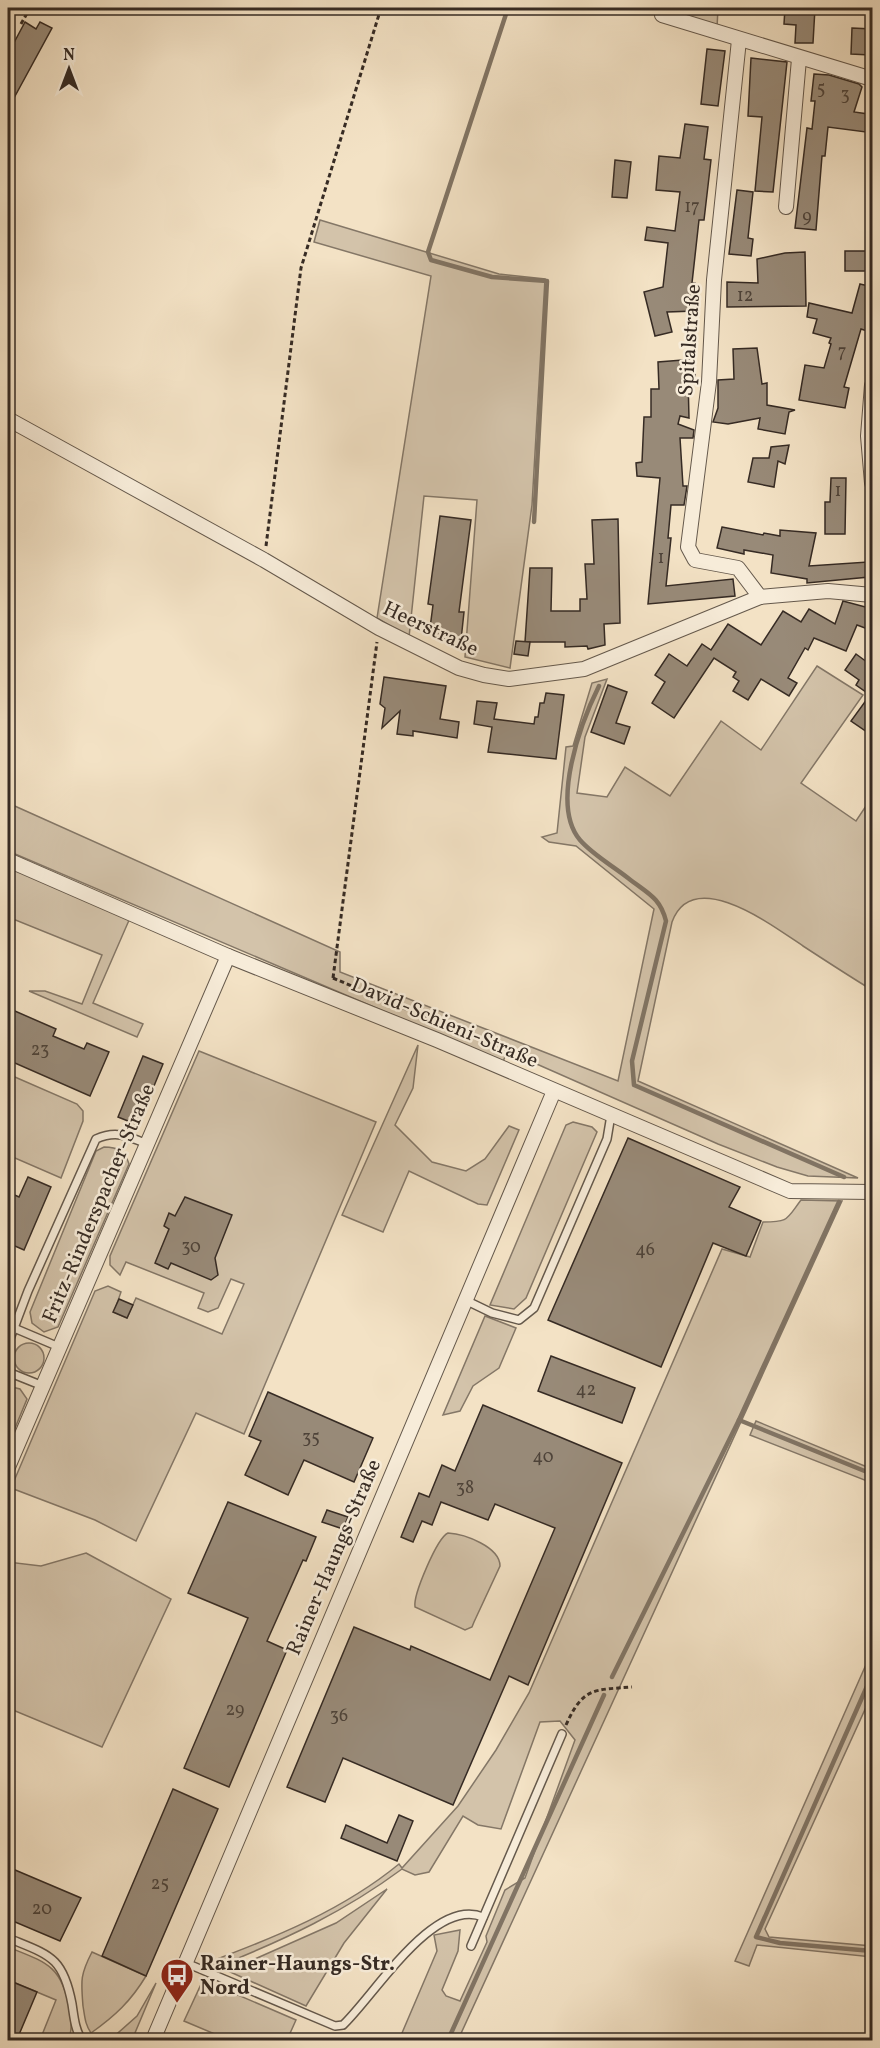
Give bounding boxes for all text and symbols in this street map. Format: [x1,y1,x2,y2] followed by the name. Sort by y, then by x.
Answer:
[39,39,99,99] north arrow
[63,45,75,67] text: N
[817,77,825,102] house number: 5
[840,83,850,108] house number: 3
[684,195,700,220] house number: 17
[802,205,812,230] house number: 9
[672,283,709,397] street label: Spitalstraße
[737,284,753,309] house number: 12
[838,340,846,365] house number: 7
[835,479,841,504] house number: 1
[658,546,664,571] house number: 1
[378,595,483,664] street label: Heerstraße
[346,971,543,1076] street label: David-Schieni-Straße
[31,1038,49,1063] house number: 23
[36,1079,163,1328] street label: Fritz-Rinderspacher-Straße
[181,1235,201,1260] house number: 30
[635,1238,655,1263] house number: 46
[576,1378,596,1403] house number: 42
[302,1426,320,1451] house number: 35
[532,1445,554,1470] house number: 40
[280,1455,389,1660] street label: Rainer-Haungs-Straße
[456,1476,474,1501] house number: 38
[226,1698,244,1723] house number: 29
[330,1704,348,1729] house number: 36
[151,1872,169,1897] house number: 25
[32,1897,52,1922] house number: 20
[200,1950,395,2003] place label: Rainer-Haungs-Str. Nord
[159,1957,195,2004] bus stop icon: Rainer-Haungs-Str. Nord

